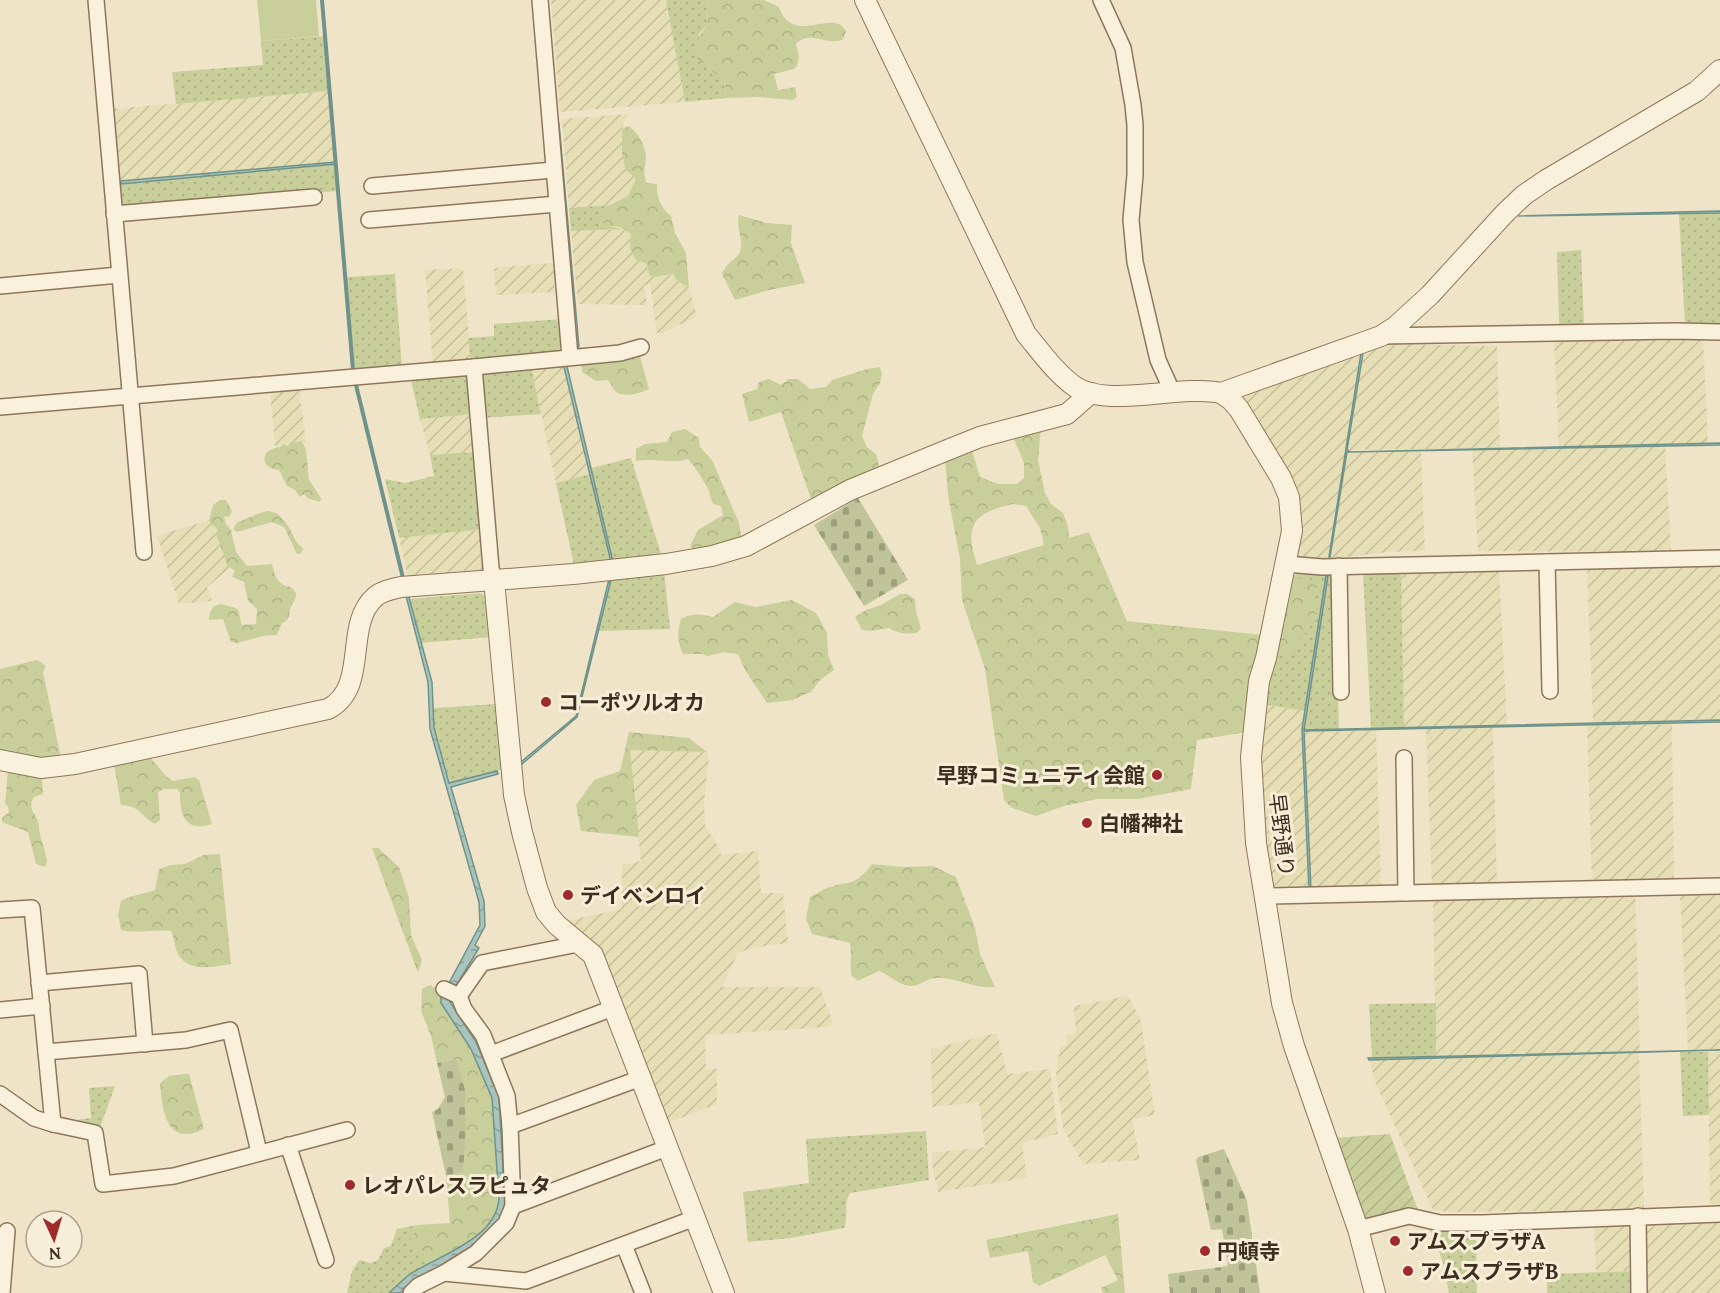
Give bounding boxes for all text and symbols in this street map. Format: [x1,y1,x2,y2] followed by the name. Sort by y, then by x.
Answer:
[558,689,705,716] place label: コーポツルオカ
[539,695,553,709] marker: コーポツルオカ
[936,762,1145,789] place label: 早野コミュニティ会館
[1150,768,1164,782] marker: 早野コミュニティ会館
[1263,792,1301,878] street label: 早野通り
[1099,810,1183,837] place label: 白幡神社
[1080,816,1094,830] marker: 白幡神社
[580,882,706,909] place label: デイベンロイ
[561,888,575,902] marker: デイベンロイ
[362,1172,551,1199] place label: レオパレスラピュタ
[343,1178,357,1192] marker: レオパレスラピュタ
[24,1209,84,1269] north arrow
[1407,1228,1546,1255] place label: アムスプラザA
[1388,1234,1402,1248] marker: アムスプラザA
[1217,1238,1280,1265] place label: 円頓寺
[48,1244,62,1264] text: N
[1198,1244,1212,1258] marker: 円頓寺
[1420,1258,1559,1285] place label: アムスプラザB
[1401,1264,1415,1278] marker: アムスプラザB

